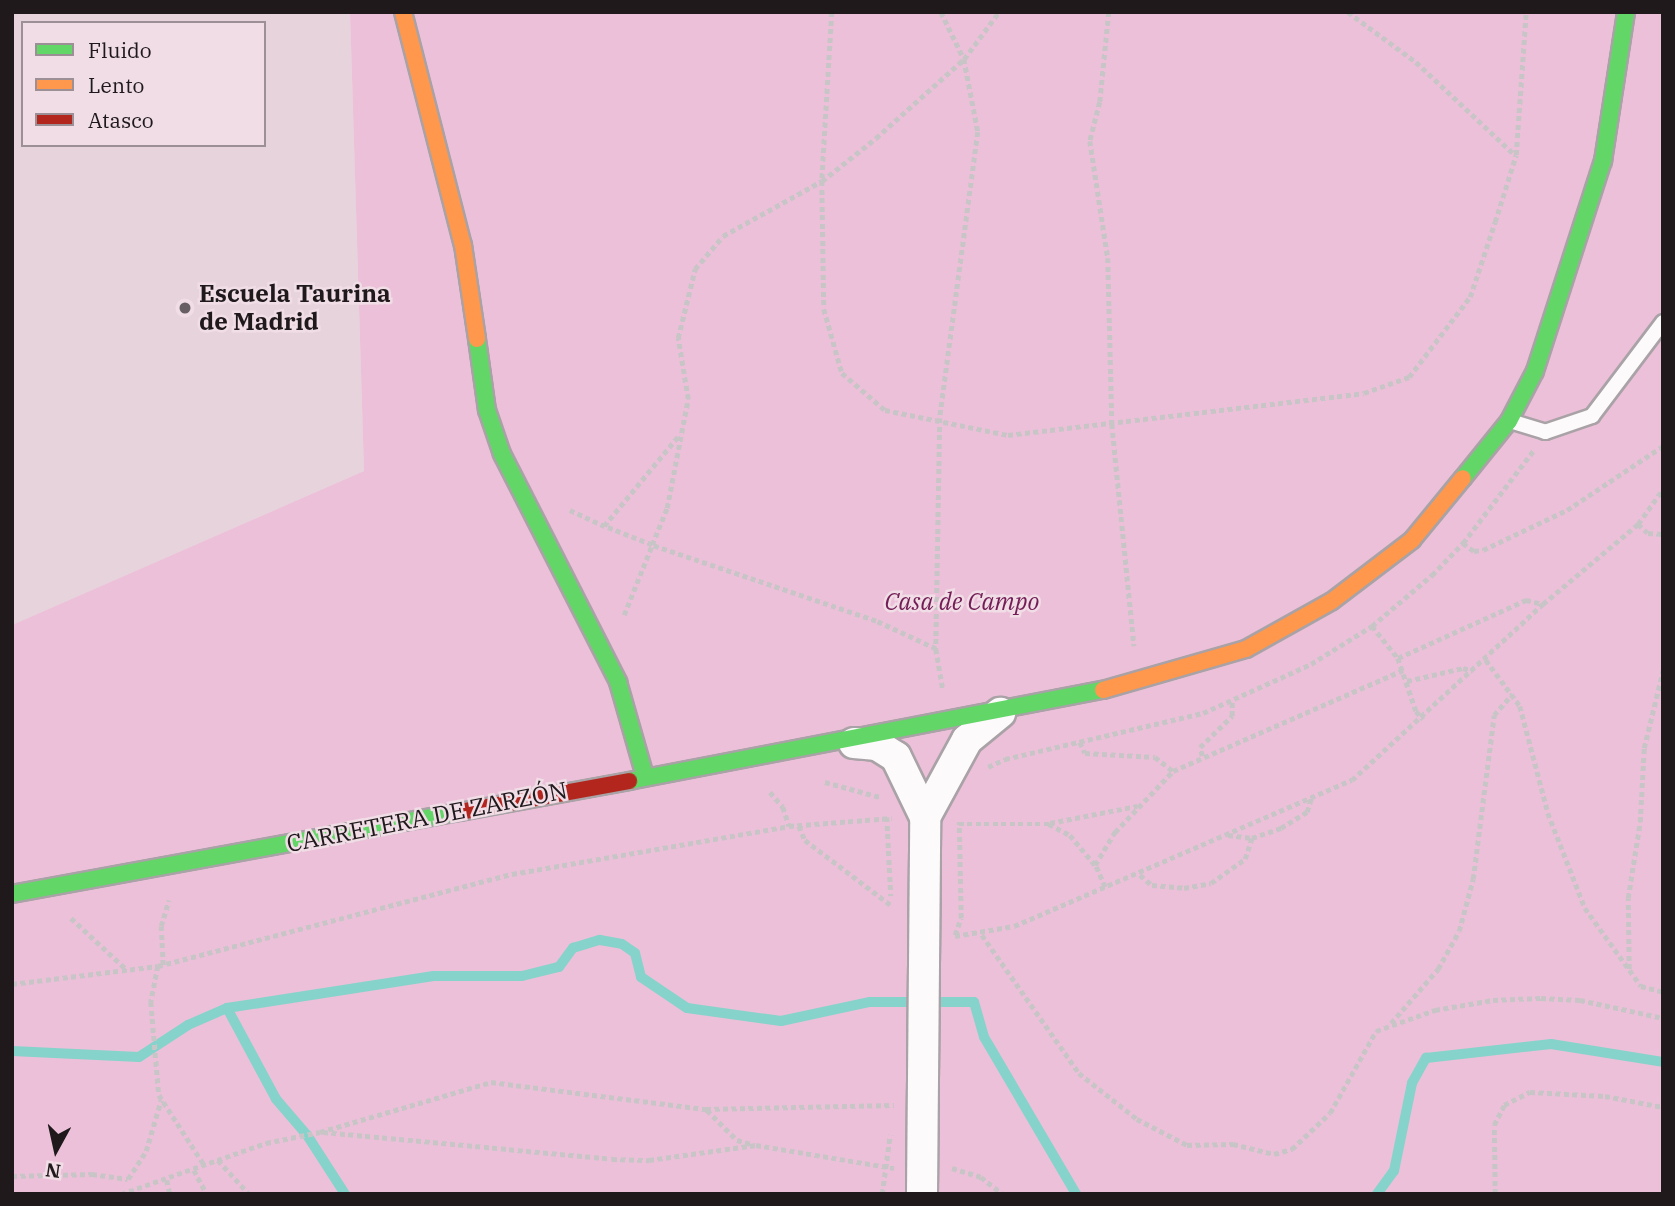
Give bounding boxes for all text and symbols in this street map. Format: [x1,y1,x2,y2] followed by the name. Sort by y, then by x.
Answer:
[21,21,266,147] legend
[88,36,152,64] text: Fluido
[88,71,144,99] text: Lento
[88,106,154,134] text: Atasco
[199,280,391,336] place label: Escuela Taurina de Madrid
[177,300,193,316] marker: Escuela Taurina de Madrid
[885,588,1039,616] park label: Casa de Campo
[284,776,570,858] street label: CARRETERA DE ZARZÓN
[21,1115,91,1185] north arrow
[44,1158,62,1184] text: N

